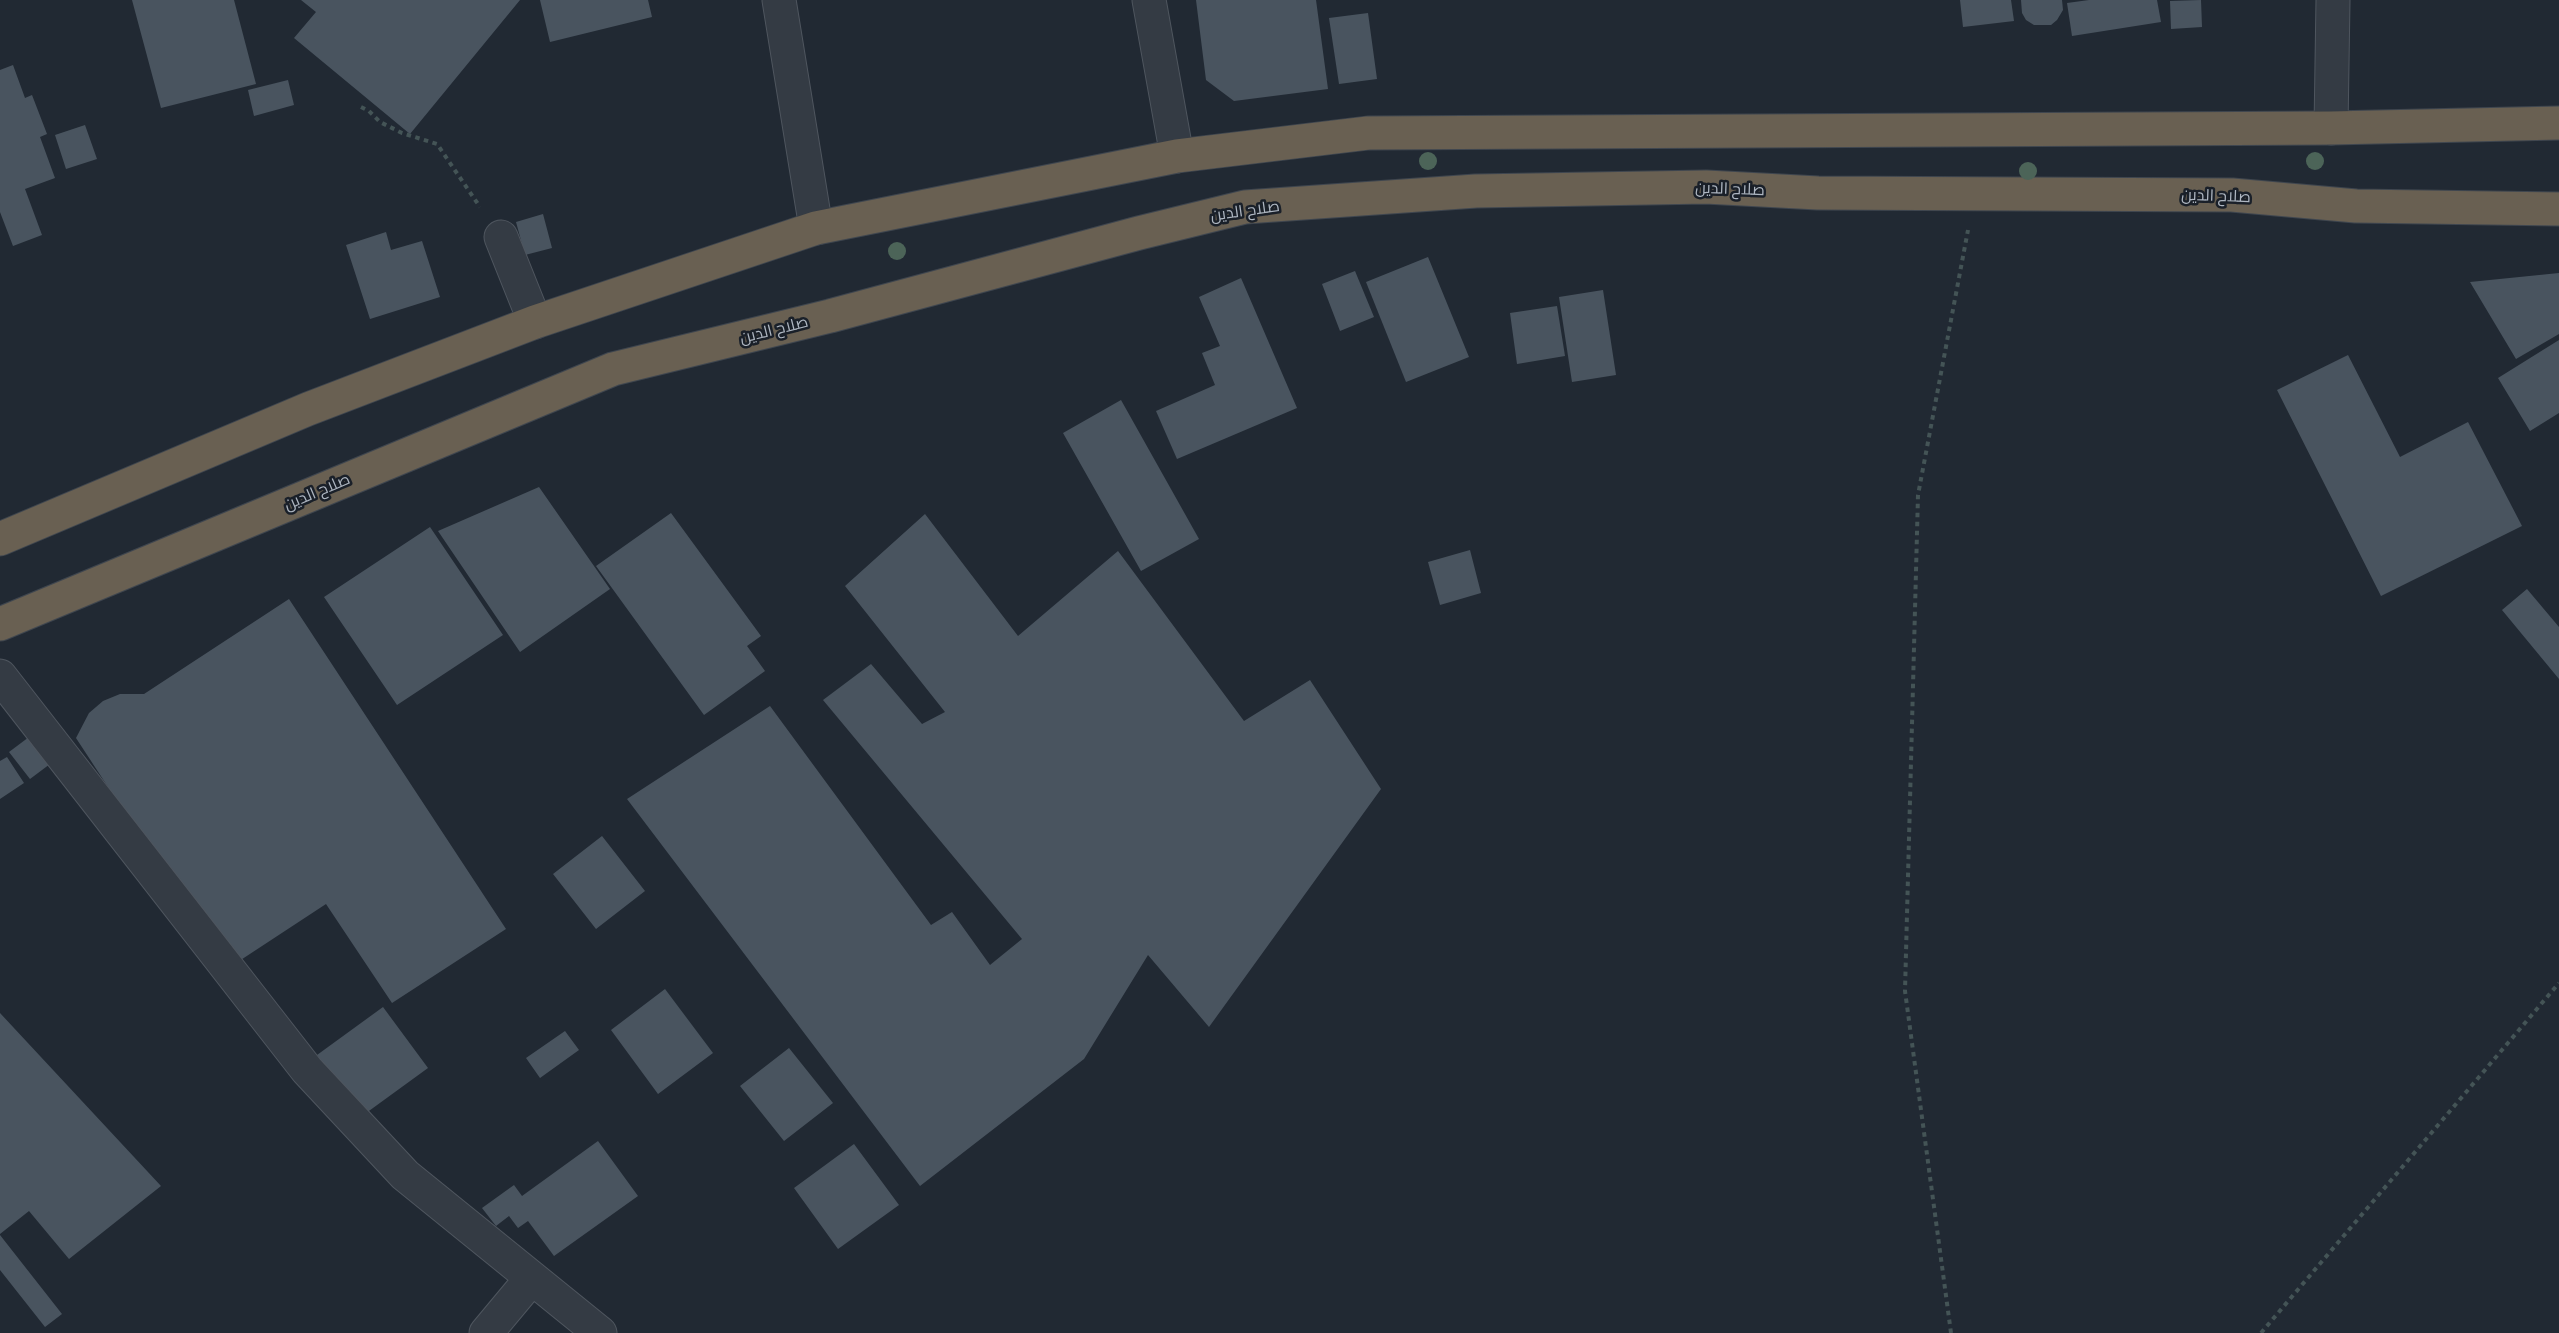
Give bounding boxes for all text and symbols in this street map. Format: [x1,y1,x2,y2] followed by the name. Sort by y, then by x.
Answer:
[1695,178,1765,200] street label: صلاح الدين
[2181,185,2251,207] street label: صلاح الدين
[1209,197,1281,225] street label: صلاح الدين
[738,312,810,348] street label: صلاح الدين
[281,470,353,514] street label: صلاح الدين

